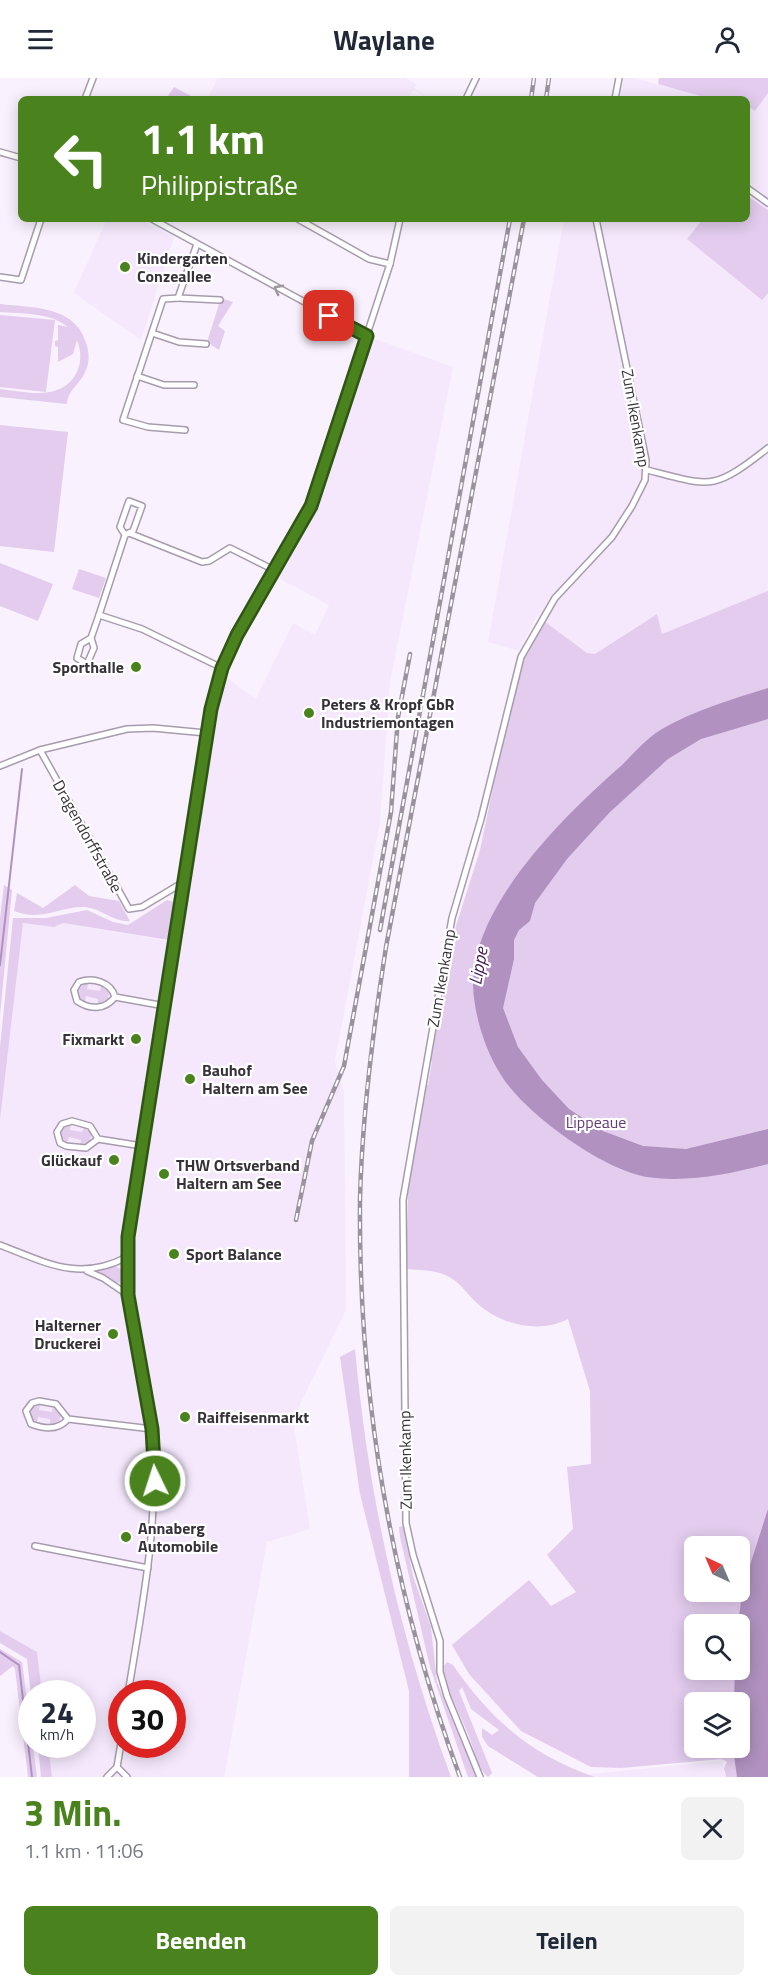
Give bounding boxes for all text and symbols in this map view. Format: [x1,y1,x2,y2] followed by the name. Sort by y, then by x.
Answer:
[333,19,435,60] text: Waylane
[24,23,57,56] icon: menu
[711,23,744,56] icon: person
[141,106,265,170] text: 1.1 km
[42,120,120,198] icon: left
[141,164,298,205] text: Philippistraße
[137,246,228,288] place label: Kindergarten Conzeallee
[118,260,132,274] marker: Kindergarten Conzeallee
[274,285,284,296] one-way arrow
[303,290,354,341] pin
[312,299,345,332] icon: arrive
[616,367,656,469] street label: Zum Ikenkamp
[52,655,124,679] place label: Sporthalle
[129,660,143,674] marker: Sporthalle
[321,692,455,734] place label: Peters & Kropf GbR Industriemontagen
[302,706,316,720] marker: Peters & Kropf GbR Industriemontagen
[47,775,129,897] street label: Dragendorffstraße
[421,927,461,1029] street label: Zum Ikenkamp
[461,943,495,987] water label: Lippe
[62,1027,124,1051] place label: Fixmarkt
[129,1032,143,1046] marker: Fixmarkt
[202,1058,308,1100] place label: Bauhof Haltern am See
[183,1072,197,1086] marker: Bauhof Haltern am See
[566,1110,626,1134] park label: Lippeaue
[41,1148,102,1172] place label: Glückauf
[107,1153,121,1167] marker: Glückauf
[176,1153,300,1195] place label: THW Ortsverband Haltern am See
[157,1167,171,1181] marker: THW Ortsverband Haltern am See
[186,1242,282,1266] place label: Sport Balance
[167,1247,181,1261] marker: Sport Balance
[34,1313,101,1355] place label: Halterner Druckerei
[106,1327,120,1341] marker: Halterner Druckerei
[197,1405,309,1429] place label: Raiffeisenmarkt
[178,1410,192,1424] marker: Raiffeisenmarkt
[392,1410,418,1510] street label: Zum Ikenkamp
[123,1449,187,1513] position arrow
[138,1516,218,1558] place label: Annaberg Automobile
[119,1530,133,1544] marker: Annaberg Automobile
[684,1536,750,1602] north arrow
[684,1536,750,1758] map controls
[684,1614,750,1680] button: search
[108,1680,186,1758] speed limit sign: 30
[40,1689,74,1735] text: 24
[684,1692,750,1758] button: layers
[40,1723,74,1746] text: km/h
[24,1785,121,1840] text: 3 Min.
[681,1797,744,1860] button: close
[24,1835,144,1866] text: 1.1 km · 11:06
[24,1906,378,1975] button: Beenden
[390,1906,744,1975] button: Teilen

